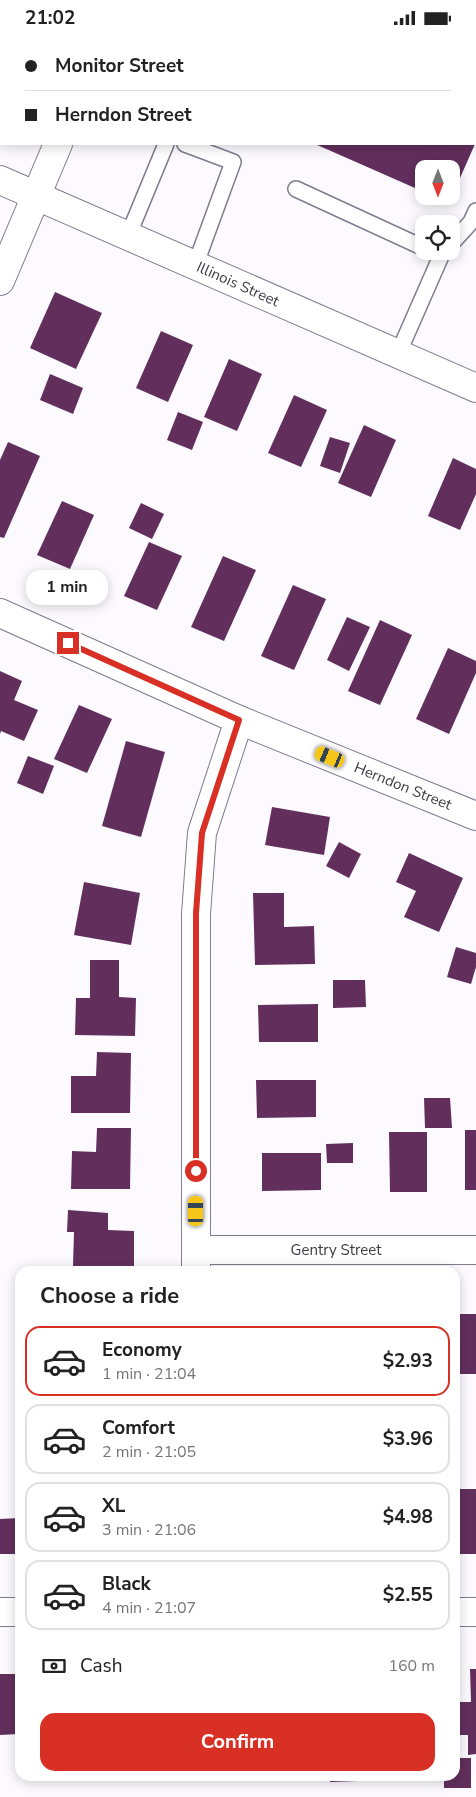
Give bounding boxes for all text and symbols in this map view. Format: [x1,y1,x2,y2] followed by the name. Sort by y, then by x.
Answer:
[25,5,75,31] text: 21:02
[55,53,183,79] text: Monitor Street
[55,102,191,128] text: Herndon Street
[415,160,460,205] north arrow
[415,160,460,260] map controls
[415,215,460,260] button: locate
[193,257,283,311] street label: Illinois Street
[27,571,109,605] callout: 1 min
[46,576,88,598] text: 1 min
[57,632,79,654] route end
[313,744,346,770] car
[351,757,456,815] street label: Herndon Street
[185,1160,207,1182] route start
[188,1196,203,1226] car
[291,1240,382,1260] street label: Gentry Street
[40,1281,179,1311] text: Choose a ride
[102,1337,182,1363] text: Economy
[42,1339,87,1384] icon: car
[383,1348,433,1374] text: $2.93
[102,1363,196,1385] text: 1 min · 21:04
[102,1415,175,1441] text: Comfort
[42,1417,87,1462] icon: car
[383,1426,433,1452] text: $3.96
[102,1441,196,1463] text: 2 min · 21:05
[102,1493,125,1519] text: XL
[42,1495,87,1540] icon: car
[383,1504,433,1530] text: $4.98
[102,1519,196,1541] text: 3 min · 21:06
[102,1571,151,1597] text: Black
[42,1573,87,1618] icon: car
[383,1582,433,1608] text: $2.55
[102,1597,196,1619] text: 4 min · 21:07
[40,1652,68,1680] icon: cash
[80,1653,122,1679] text: Cash
[388,1655,435,1677] text: 160 m
[40,1713,435,1771] button: Confirm

